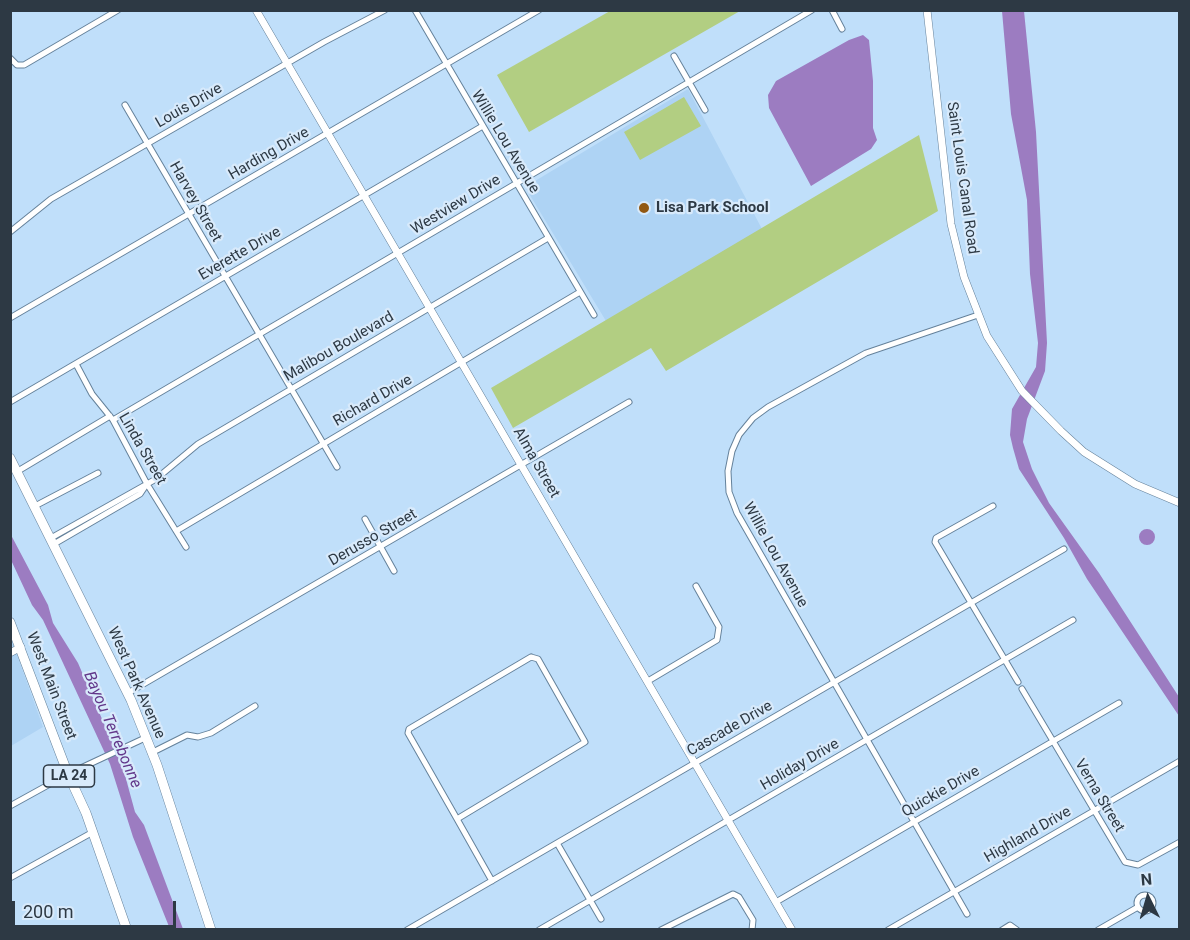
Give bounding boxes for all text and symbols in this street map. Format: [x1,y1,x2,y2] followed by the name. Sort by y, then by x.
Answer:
[153,80,225,132] street label: Louis Drive
[467,87,543,197] street label: Willie Lou Avenue
[942,101,982,255] street label: Saint Louis Canal Road
[226,124,312,184] street label: Harding Drive
[165,159,225,245] street label: Harvey Street
[408,171,504,239] street label: Westview Drive
[656,199,769,217] place label: Lisa Park School
[637,201,651,215] marker: Lisa Park School
[196,223,284,285] street label: Everette Drive
[281,308,397,386] street label: Malibou Boulevard
[330,371,416,431] street label: Richard Drive
[114,410,170,488] street label: Linda Street
[509,425,563,501] street label: Alma Street
[739,499,811,611] street label: Willie Lou Avenue
[326,506,420,570] street label: Derusso Street
[103,624,169,742] street label: West Park Avenue
[22,630,80,742] street label: West Main Street
[79,669,145,791] water label: Bayou Terrebonne
[684,697,776,761] street label: Cascade Drive
[758,735,842,795] street label: Holiday Drive
[1070,756,1128,836] street label: Verna Street
[899,763,983,821] street label: Quickie Drive
[44,765,94,787] road number: LA 24
[981,803,1075,867] street label: Highland Drive
[1118,868,1178,928] north arrow
[1140,870,1153,890] text: N
[15,889,178,927] scale bar
[23,901,74,922] text: 200 m

